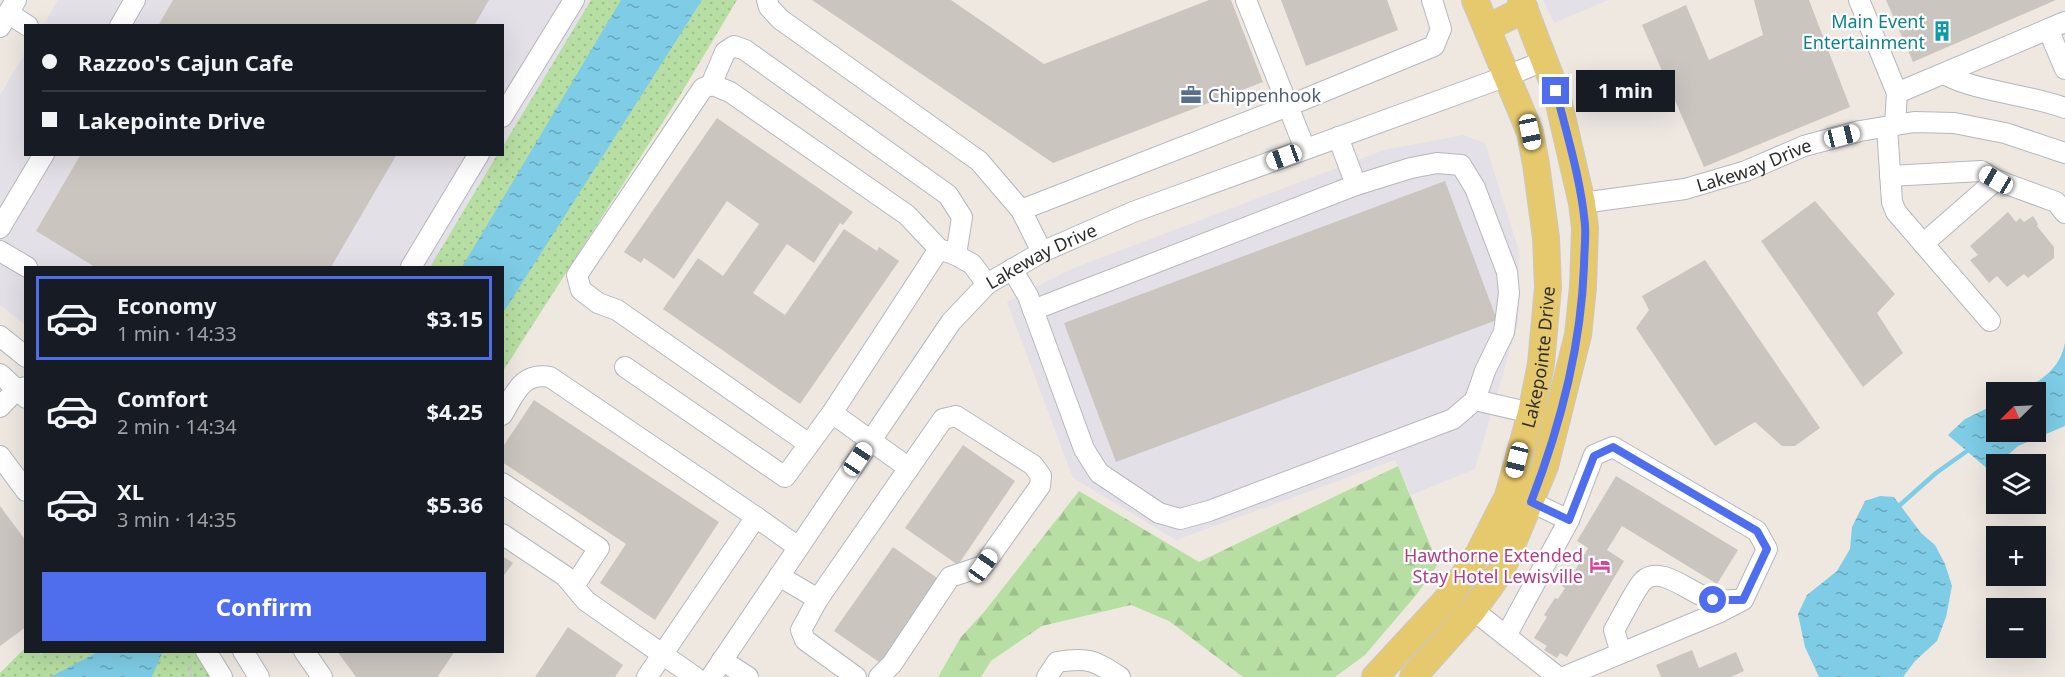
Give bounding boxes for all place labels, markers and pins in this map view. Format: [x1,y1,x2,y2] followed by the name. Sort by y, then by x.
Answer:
[1803,9,1925,54] place label: Main Event Entertainment
[1930,19,1954,43] building icon: Main Event Entertainment
[1179,83,1203,107] office icon: Chippenhook
[1208,83,1321,107] place label: Chippenhook
[1404,543,1583,588] place label: Hawthorne Extended Stay Hotel Lewisville
[1588,553,1612,577] hotel icon: Hawthorne Extended Stay Hotel Lewisville

